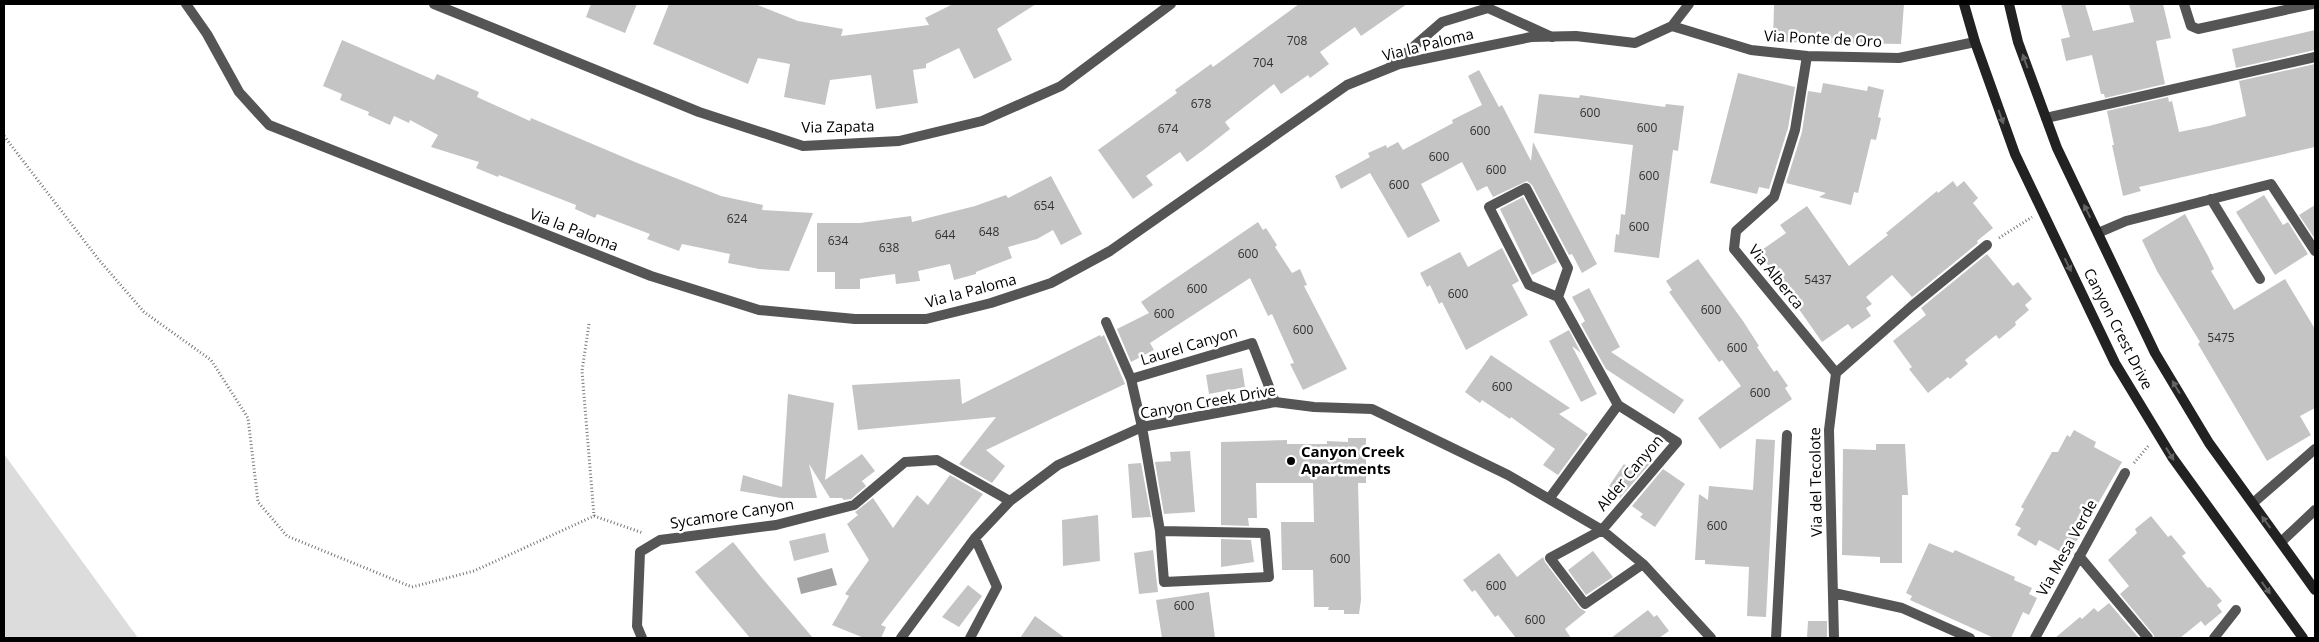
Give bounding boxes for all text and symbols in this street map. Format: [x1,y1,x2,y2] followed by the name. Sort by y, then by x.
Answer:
[1380,23,1475,65] street label: Via la Paloma
[1764,25,1883,51] street label: Via Ponte de Oro
[1287,32,1307,49] house number: 708
[2021,53,2028,68] one-way arrow
[1253,54,1273,71] house number: 704
[1191,95,1211,112] house number: 678
[1580,104,1600,121] house number: 600
[1998,109,2005,124] one-way arrow
[801,115,875,137] street label: Via Zapata
[1637,119,1657,136] house number: 600
[1158,120,1178,137] house number: 674
[1470,122,1490,139] house number: 600
[1429,148,1449,165] house number: 600
[1486,161,1506,178] house number: 600
[1639,167,1659,184] house number: 600
[1389,176,1409,193] house number: 600
[1034,197,1054,214] house number: 654
[527,203,622,255] street label: Via la Paloma
[2083,204,2091,218] one-way arrow
[727,210,747,227] house number: 624
[1629,218,1649,235] house number: 600
[979,223,999,240] house number: 648
[935,226,955,243] house number: 644
[828,232,848,249] house number: 634
[879,239,899,256] house number: 638
[1745,240,1809,313] street label: Via Alberca
[1238,245,1258,262] house number: 600
[2064,257,2072,272] one-way arrow
[2080,264,2158,393] street label: Canyon Crest Drive
[923,268,1018,312] street label: Via la Paloma
[1804,271,1832,288] house number: 5437
[1187,280,1207,297] house number: 600
[1448,285,1468,302] house number: 600
[1701,301,1721,318] house number: 600
[1154,305,1174,322] house number: 600
[1138,321,1240,369] street label: Laurel Canyon
[1293,321,1313,338] house number: 600
[2207,329,2235,346] house number: 5475
[1727,339,1747,356] house number: 600
[1492,378,1512,395] house number: 600
[1138,379,1277,423] street label: Canyon Creek Drive
[2171,381,2180,394] one-way arrow
[1750,384,1770,401] house number: 600
[1804,427,1826,537] street label: Via del Tecolote
[1591,430,1667,515] street label: Alder Canyon
[1301,441,1405,478] place label: Canyon Creek Apartments
[2165,447,2175,460] one-way arrow
[1285,455,1297,467] marker: Canyon Creek Apartments
[668,493,795,533] street label: Sycamore Canyon
[2031,496,2101,599] street label: Via Mesa Verde
[2261,515,2271,529] one-way arrow
[1707,517,1727,534] house number: 600
[1330,550,1350,567] house number: 600
[1486,577,1506,594] house number: 600
[2261,581,2271,594] one-way arrow
[1174,597,1194,614] house number: 600
[1525,611,1545,628] house number: 600

